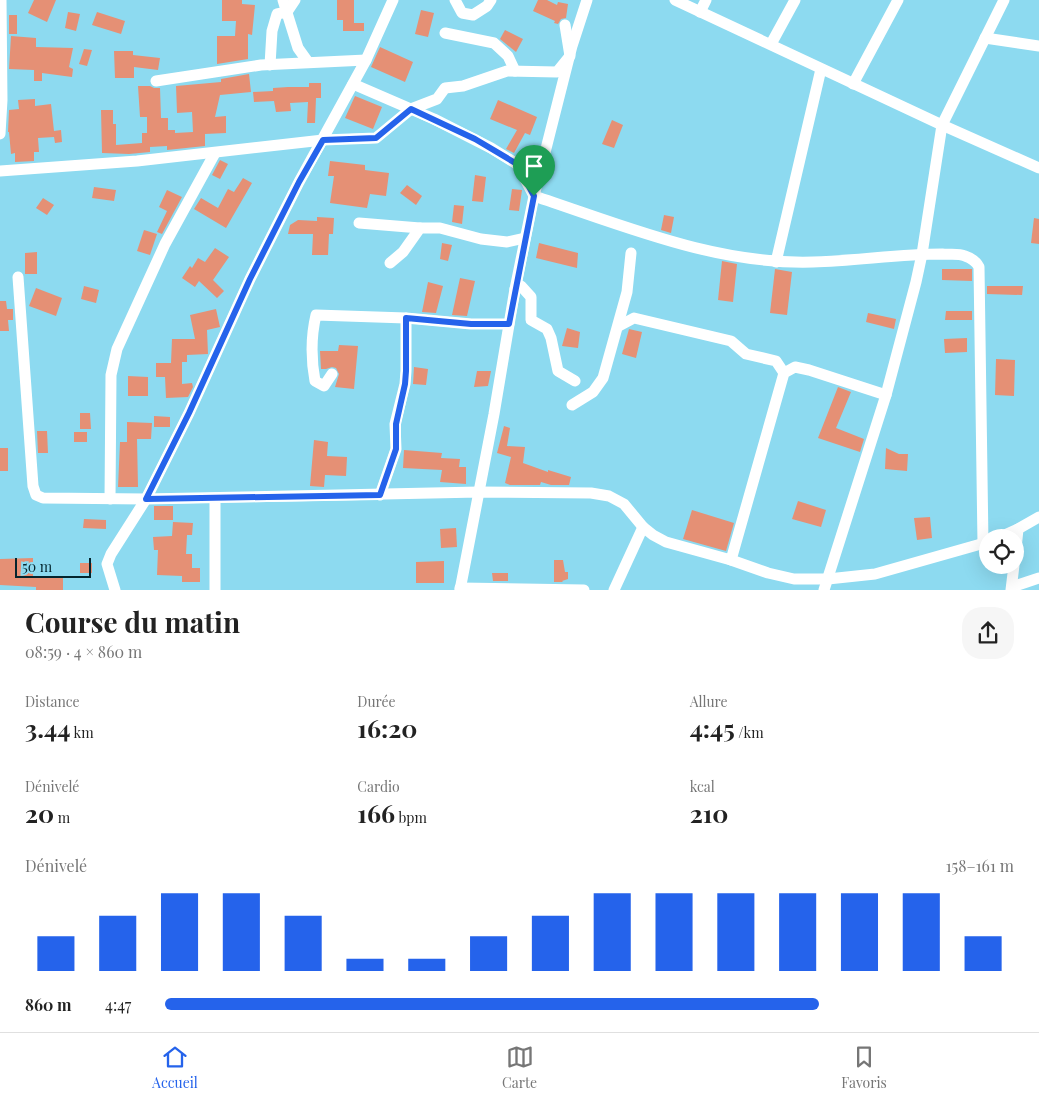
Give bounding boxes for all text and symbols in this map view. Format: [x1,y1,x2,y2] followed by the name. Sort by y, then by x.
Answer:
[513,145,555,196] pin
[520,152,548,180] icon: arrive
[979,529,1024,574] map controls
[979,529,1024,574] button: locate
[15,554,91,578] scale bar
[22,557,52,576] text: 50 m
[25,603,240,640] text: Course du matin
[962,607,1014,659] button: share
[25,641,142,662] text: 08:59 · 4 × 860 m
[25,692,80,711] text: Distance
[357,692,396,711] text: Durée
[690,692,728,711] text: Allure
[25,711,70,744] text: 3.44
[357,711,417,744] text: 16:20
[690,711,735,744] text: 4:45
[70,723,94,742] text: km
[735,723,764,742] text: /km
[25,777,79,796] text: Dénivelé
[357,777,400,796] text: Cardio
[690,777,715,796] text: kcal
[25,796,54,829] text: 20
[357,796,395,829] text: 166
[690,796,728,829] text: 210
[54,808,70,827] text: m
[395,808,427,827] text: bpm
[25,855,87,876] text: Dénivelé
[946,855,1014,876] text: 158–161 m
[25,994,71,1015] text: 860 m
[105,994,131,1015] text: 4:47
[152,1043,198,1092] tab: Accueil
[502,1043,537,1092] tab: Carte
[841,1043,887,1092] tab: Favoris

